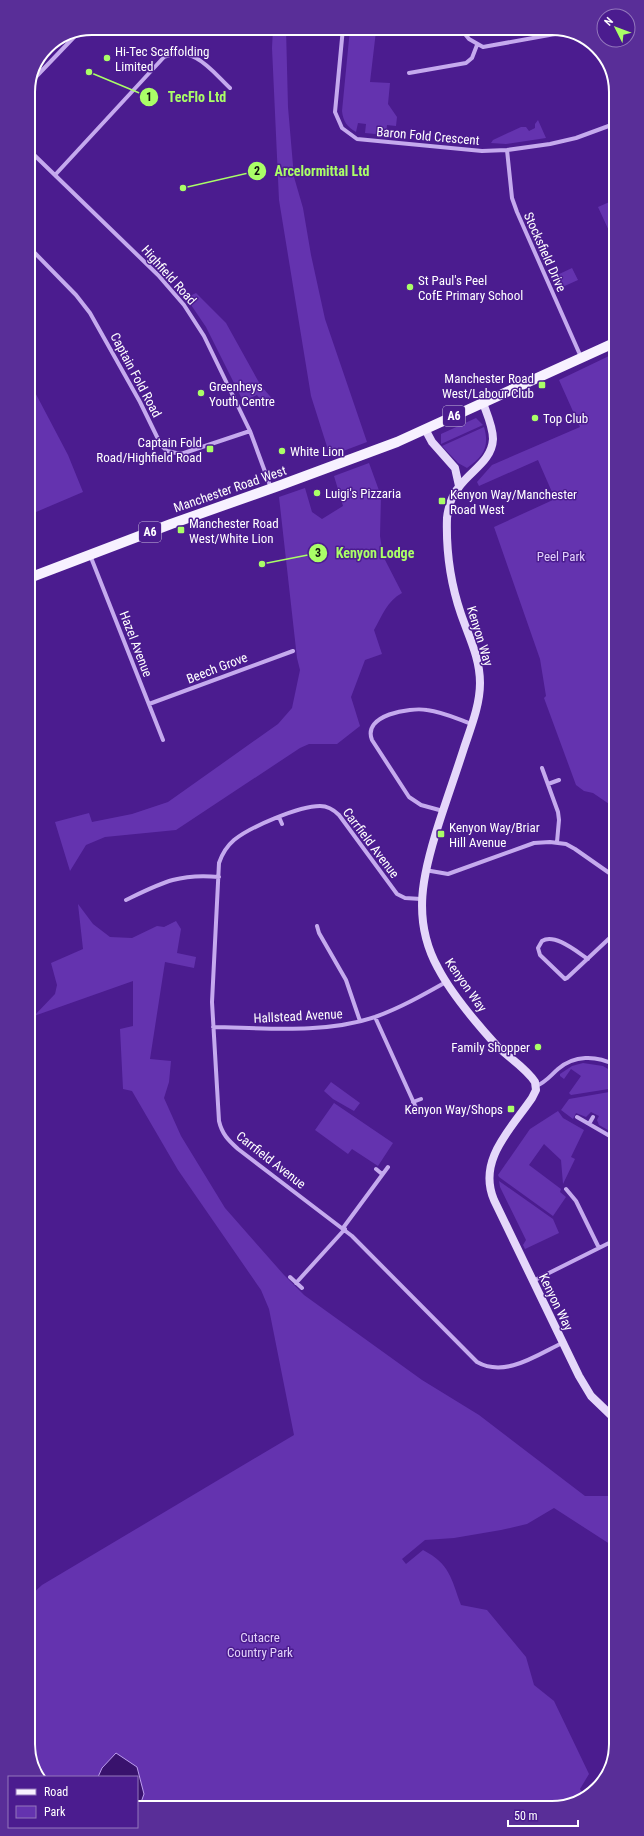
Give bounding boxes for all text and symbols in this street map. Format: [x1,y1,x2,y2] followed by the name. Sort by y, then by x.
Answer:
[596,8,636,48] north arrow
[602,15,616,29] text: N
[115,44,209,74] place label: Hi-Tec Scaffolding Limited
[102,53,112,63] marker: Hi-Tec Scaffolding Limited
[139,84,234,110] callout: TecFlo Ltd
[168,89,226,105] text: TecFlo Ltd
[146,90,152,104] text: 1
[376,124,480,148] street label: Baron Fold Crescent
[247,158,378,184] callout: Arcelormittal Ltd
[275,163,370,179] text: Arcelormittal Ltd
[254,164,260,178] text: 2
[521,210,569,294] street label: Stocksfield Drive
[138,242,200,308] street label: Highfield Road
[418,273,523,303] place label: St Paul's Peel CofE Primary School
[405,282,415,292] marker: St Paul's Peel CofE Primary School
[107,330,165,420] street label: Captain Fold Road
[442,371,534,401] place label: Manchester Road West/Labour Club
[209,379,275,409] place label: Greenheys Youth Centre
[537,380,547,390] marker: Manchester Road West/Labour Club
[196,388,206,398] marker: Greenheys Youth Centre
[443,406,465,426] road number: A6
[543,411,588,426] place label: Top Club
[530,413,540,423] marker: Top Club
[96,435,202,465] place label: Captain Fold Road/Highfield Road
[205,444,215,454] marker: Captain Fold Road/Highfield Road
[290,444,344,459] place label: White Lion
[277,446,287,456] marker: White Lion
[172,463,288,515] street label: Manchester Road West
[325,486,401,501] place label: Luigi's Pizzaria
[450,487,577,517] place label: Kenyon Way/Manchester Road West
[312,488,322,498] marker: Luigi's Pizzaria
[437,496,447,506] marker: Kenyon Way/Manchester Road West
[189,516,279,546] place label: Manchester Road West/White Lion
[139,522,161,542] road number: A6
[176,525,186,535] marker: Manchester Road West/White Lion
[308,540,422,566] callout: Kenyon Lodge
[336,545,415,561] text: Kenyon Lodge
[315,546,321,560] text: 3
[537,549,585,564] park label: Peel Park
[464,604,496,668] street label: Kenyon Way
[117,609,155,679] street label: Hazel Avenue
[184,650,250,686] street label: Beech Grove
[340,805,402,881] street label: Carrfield Avenue
[449,820,540,850] place label: Kenyon Way/Briar Hill Avenue
[436,829,446,839] marker: Kenyon Way/Briar Hill Avenue
[442,955,490,1015] street label: Kenyon Way
[253,1006,343,1026] street label: Hallstead Avenue
[451,1040,530,1055] place label: Family Shopper
[533,1042,543,1052] marker: Family Shopper
[405,1102,503,1117] place label: Kenyon Way/Shops
[506,1104,516,1114] marker: Kenyon Way/Shops
[233,1128,309,1192] street label: Carrfield Avenue
[536,1271,577,1334] street label: Kenyon Way
[227,1630,293,1660] park label: Cutacre Country Park
[8,1776,138,1828] legend
[44,1785,68,1799] text: Road
[508,1802,578,1828] scale bar
[44,1805,66,1819] text: Park
[514,1809,538,1823] text: 50 m

